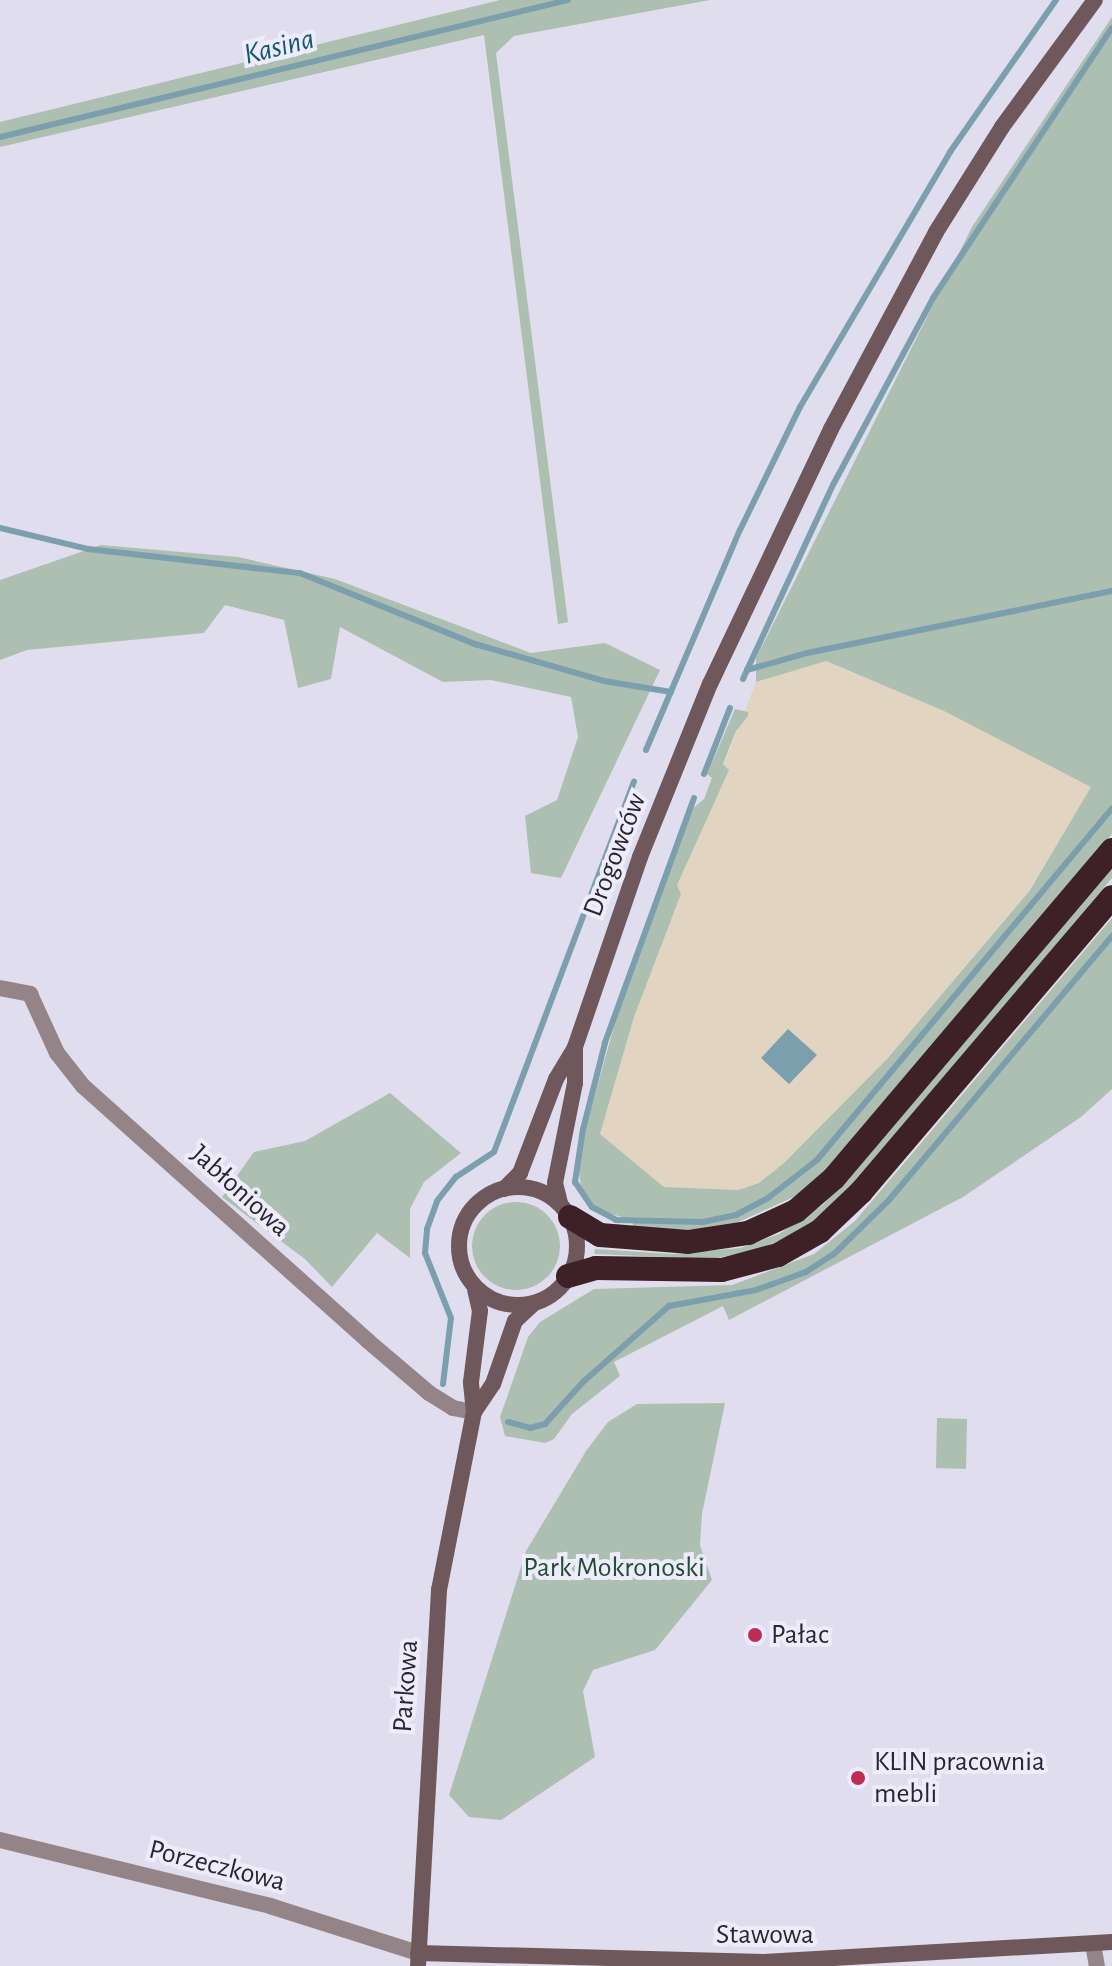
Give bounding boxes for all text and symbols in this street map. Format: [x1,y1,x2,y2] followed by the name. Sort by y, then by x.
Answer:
[240,21,318,73] water label: Kasina
[576,789,654,921] street label: Drogowców
[183,1138,297,1244] street label: Jabłoniowa
[523,1551,705,1585] park label: Park Mokronoski
[771,1618,829,1652] place label: Pałac
[746,1626,764,1644] marker: Pałac
[386,1639,426,1733] street label: Parkowa
[874,1745,1045,1811] place label: KLIN pracownia mebli
[849,1769,867,1787] marker: KLIN pracownia mebli
[145,1833,289,1899] street label: Porzeczkowa
[716,1918,814,1952] street label: Stawowa

